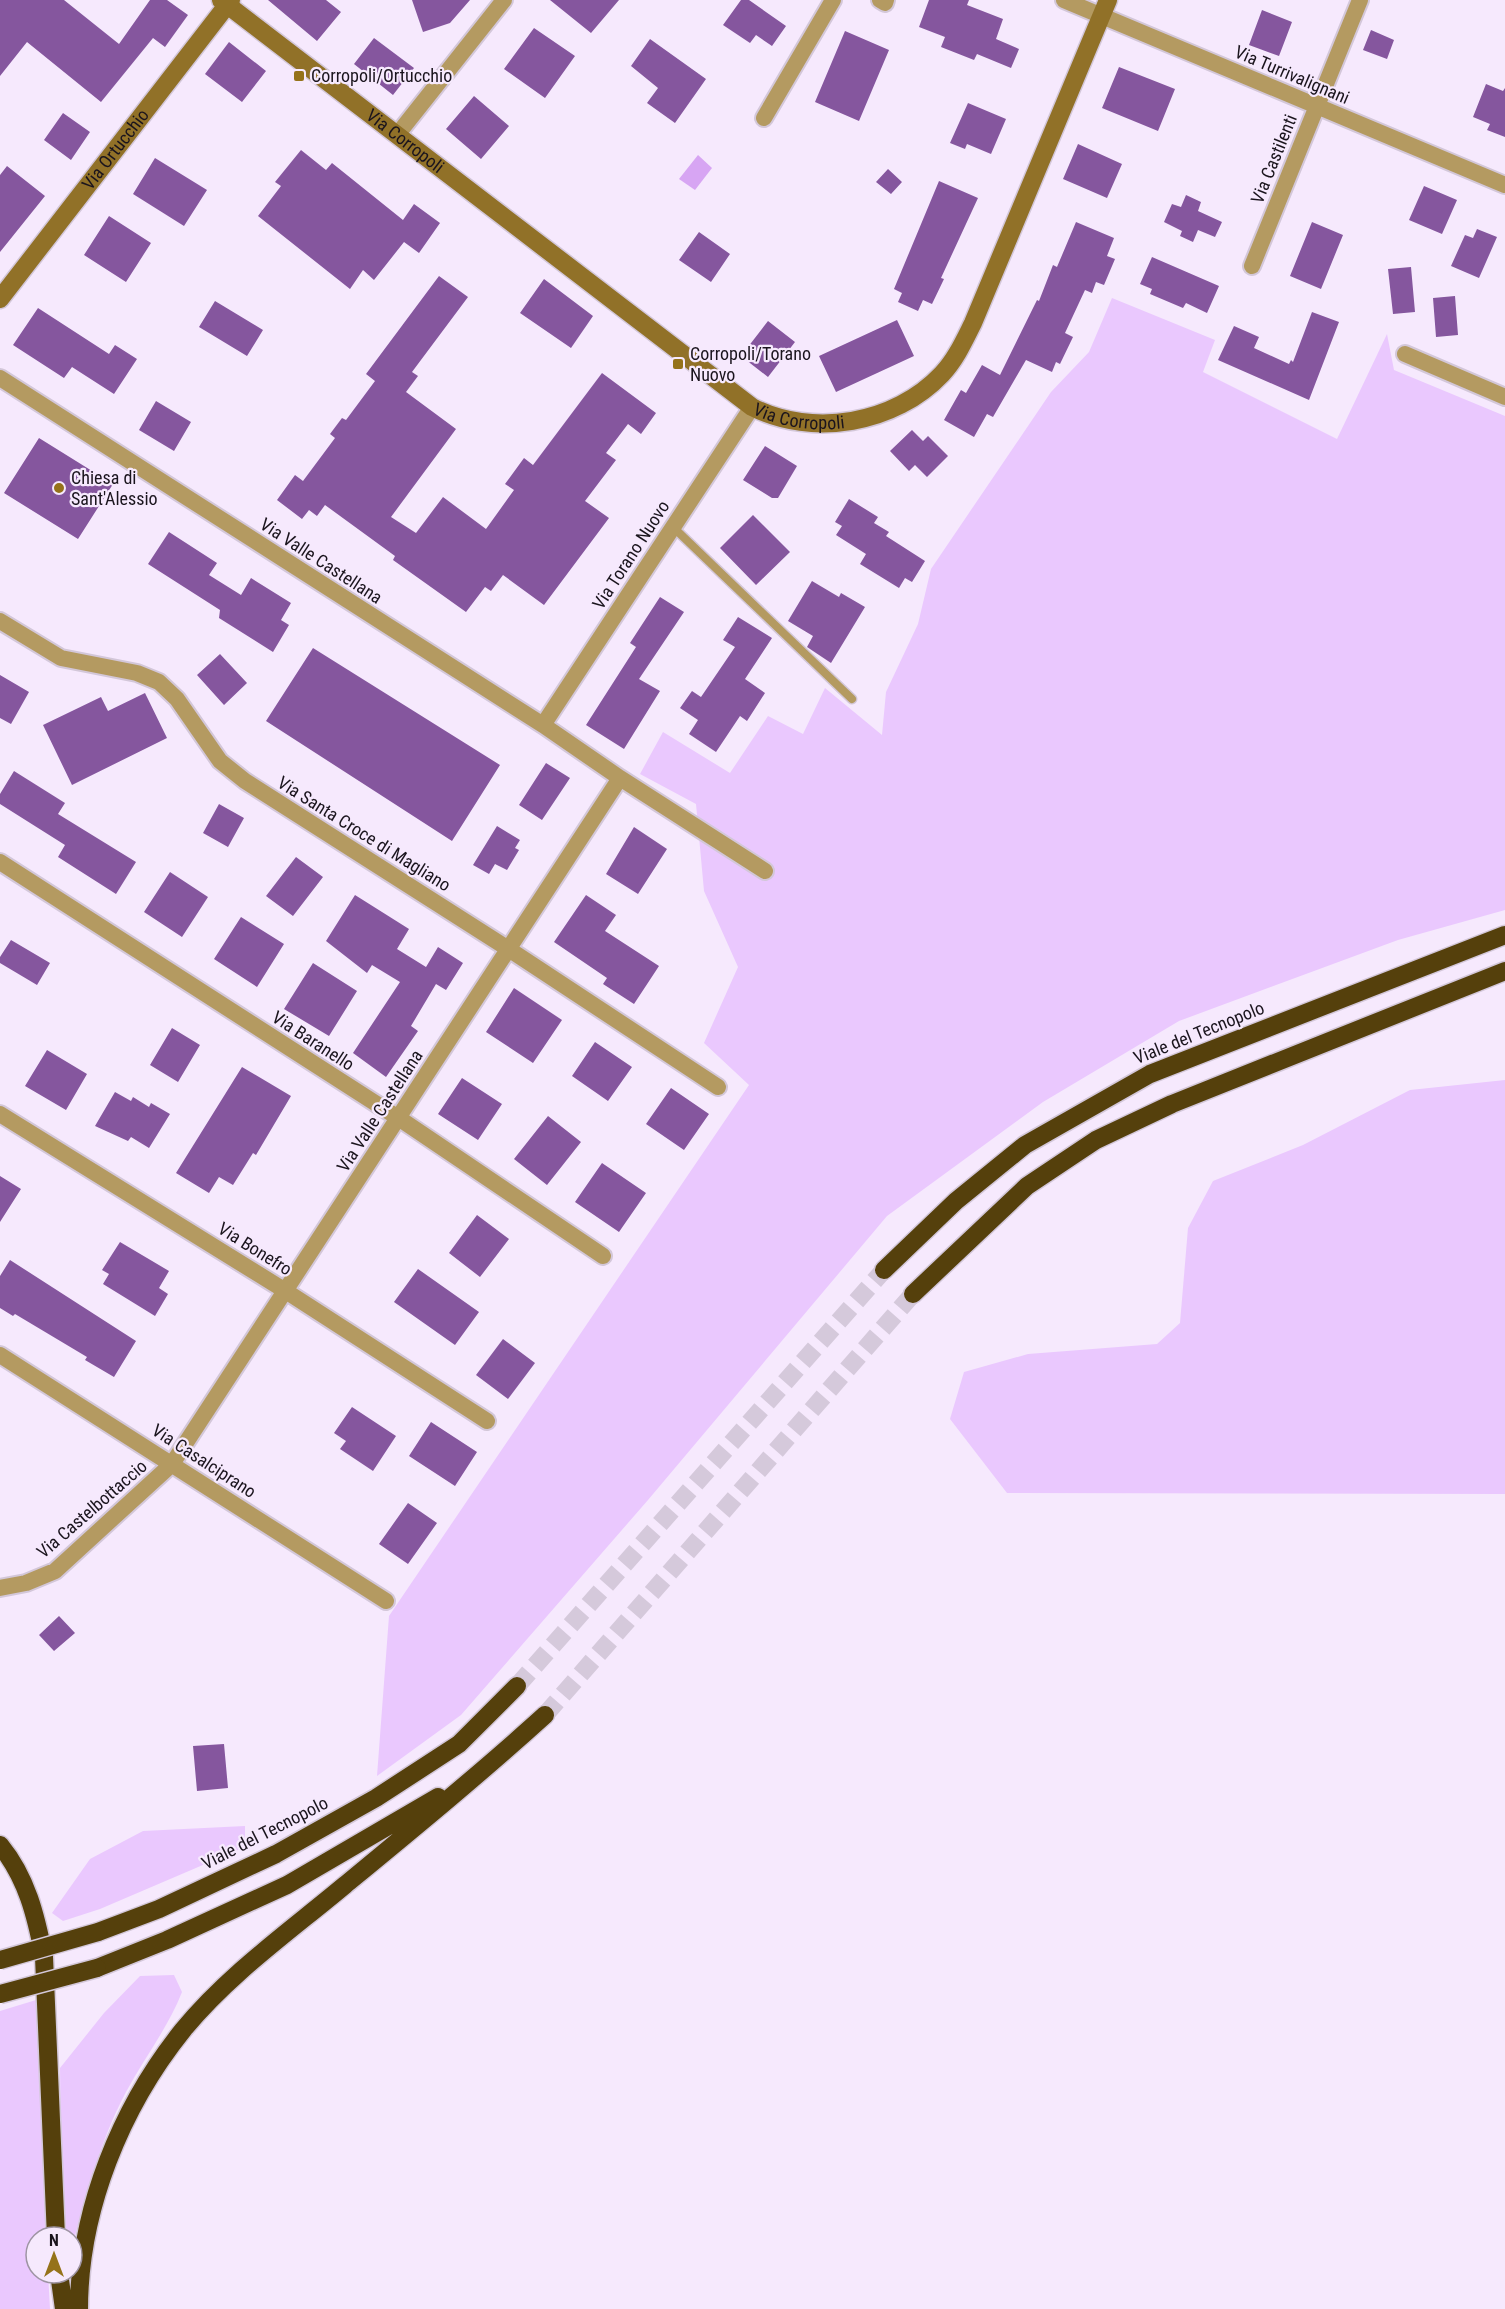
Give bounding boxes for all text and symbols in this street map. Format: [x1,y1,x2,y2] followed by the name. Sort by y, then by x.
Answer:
[1232,41,1353,108] street label: Via Turrivalignani
[311,65,452,86] place label: Corropoli/Ortucchio
[292,69,306,83] marker: Corropoli/Ortucchio
[362,104,448,177] street label: Via Corropoli
[77,105,153,194] street label: Via Ortucchio
[1246,111,1301,206] street label: Via Castilenti
[690,343,811,385] place label: Corropoli/Torano Nuovo
[671,357,685,371] marker: Corropoli/Torano Nuovo
[750,398,846,433] street label: Via Corropoli
[71,467,158,509] place label: Chiesa di Sant'Alessio
[52,481,66,495] marker: Chiesa di Sant'Alessio
[588,497,673,613] street label: Via Torano Nuovo
[256,513,386,608] street label: Via Valle Castellana
[274,772,455,895] street label: Via Santa Croce di Magliano
[1130,997,1267,1068] street label: Viale del Tecnopolo
[268,1006,358,1075] street label: Via Baranello
[332,1046,427,1176] street label: Via Valle Castellana
[214,1218,296,1279] street label: Via Bonefro
[148,1419,260,1502] street label: Via Casalciprano
[32,1455,151,1562] street label: Via Castelbottaccio
[198,1792,331,1873] street label: Viale del Tecnopolo
[24,2225,84,2285] north arrow
[49,2231,59,2250] text: N

